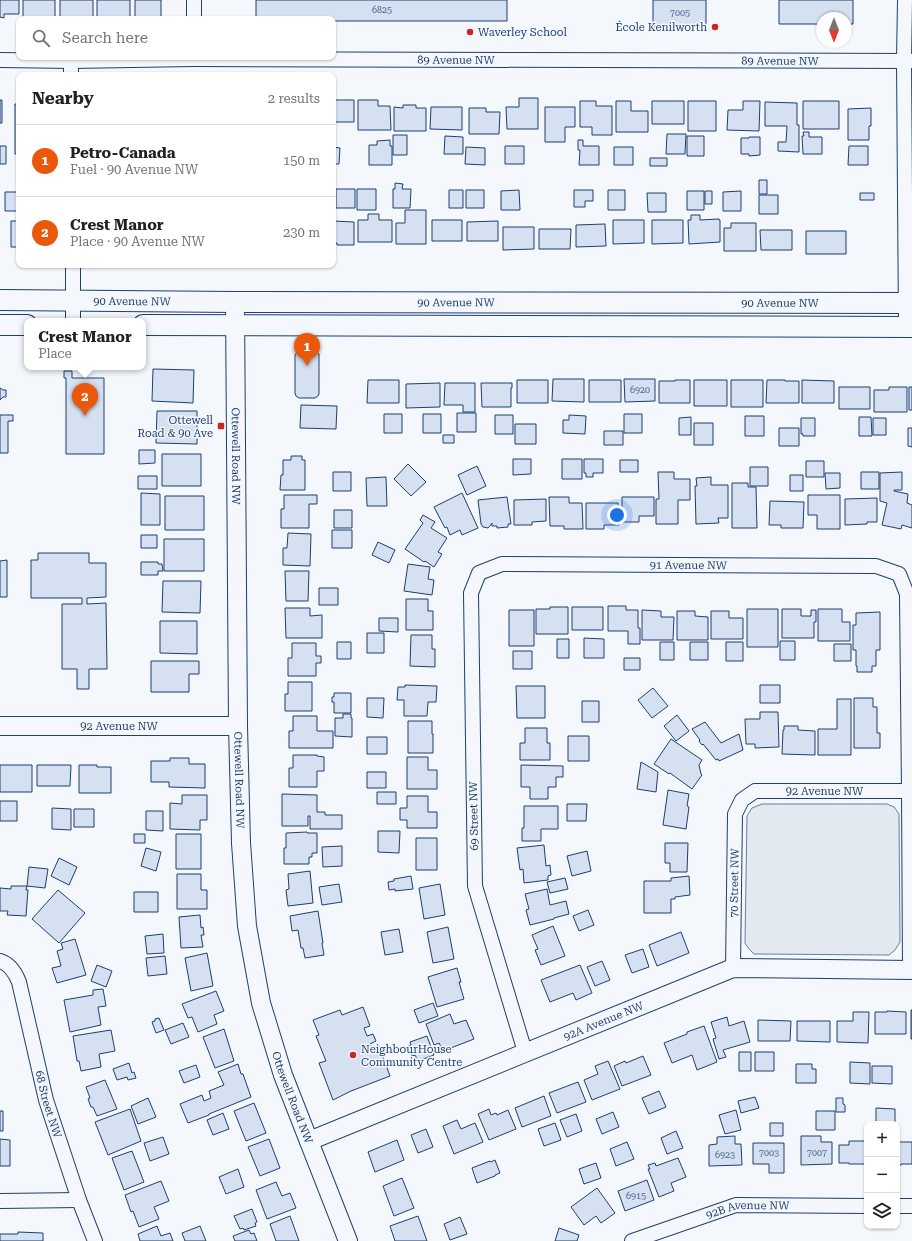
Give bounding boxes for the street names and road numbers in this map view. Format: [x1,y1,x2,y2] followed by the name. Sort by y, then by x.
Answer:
[417,53,496,66] street label: 89 Avenue NW
[741,54,820,67] street label: 89 Avenue NW
[93,294,172,308] street label: 90 Avenue NW
[417,296,496,309] street label: 90 Avenue NW
[741,296,820,309] street label: 90 Avenue NW
[229,407,243,505] street label: Ottewell Road NW
[650,558,728,572] street label: 91 Avenue NW
[80,720,159,733] street label: 92 Avenue NW
[232,731,247,830] street label: Ottewell Road NW
[467,780,481,851] street label: 69 Street NW
[786,785,864,798] street label: 92 Avenue NW
[727,847,741,918] street label: 70 Street NW
[562,998,646,1043] street label: 92A Avenue NW
[270,1050,316,1146] street label: Ottewell Road NW
[33,1069,65,1140] street label: 68 Street NW
[704,1198,790,1221] street label: 92B Avenue NW

